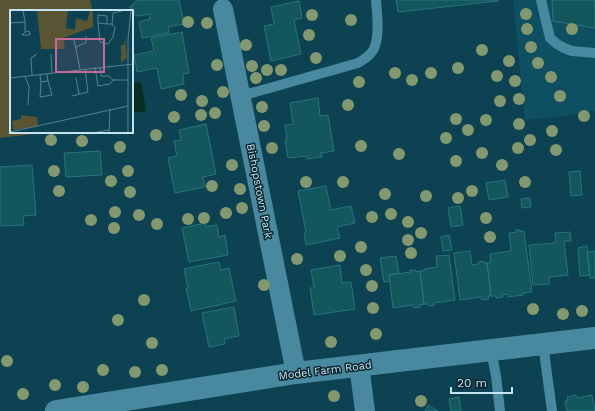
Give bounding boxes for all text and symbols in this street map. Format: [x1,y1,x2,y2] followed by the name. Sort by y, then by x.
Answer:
[10,10,133,133] inset map
[244,143,275,240] street label: Bishopstown Park
[278,358,372,383] street label: Model Farm Road
[451,369,512,395] scale bar
[457,376,487,390] text: 20 m

